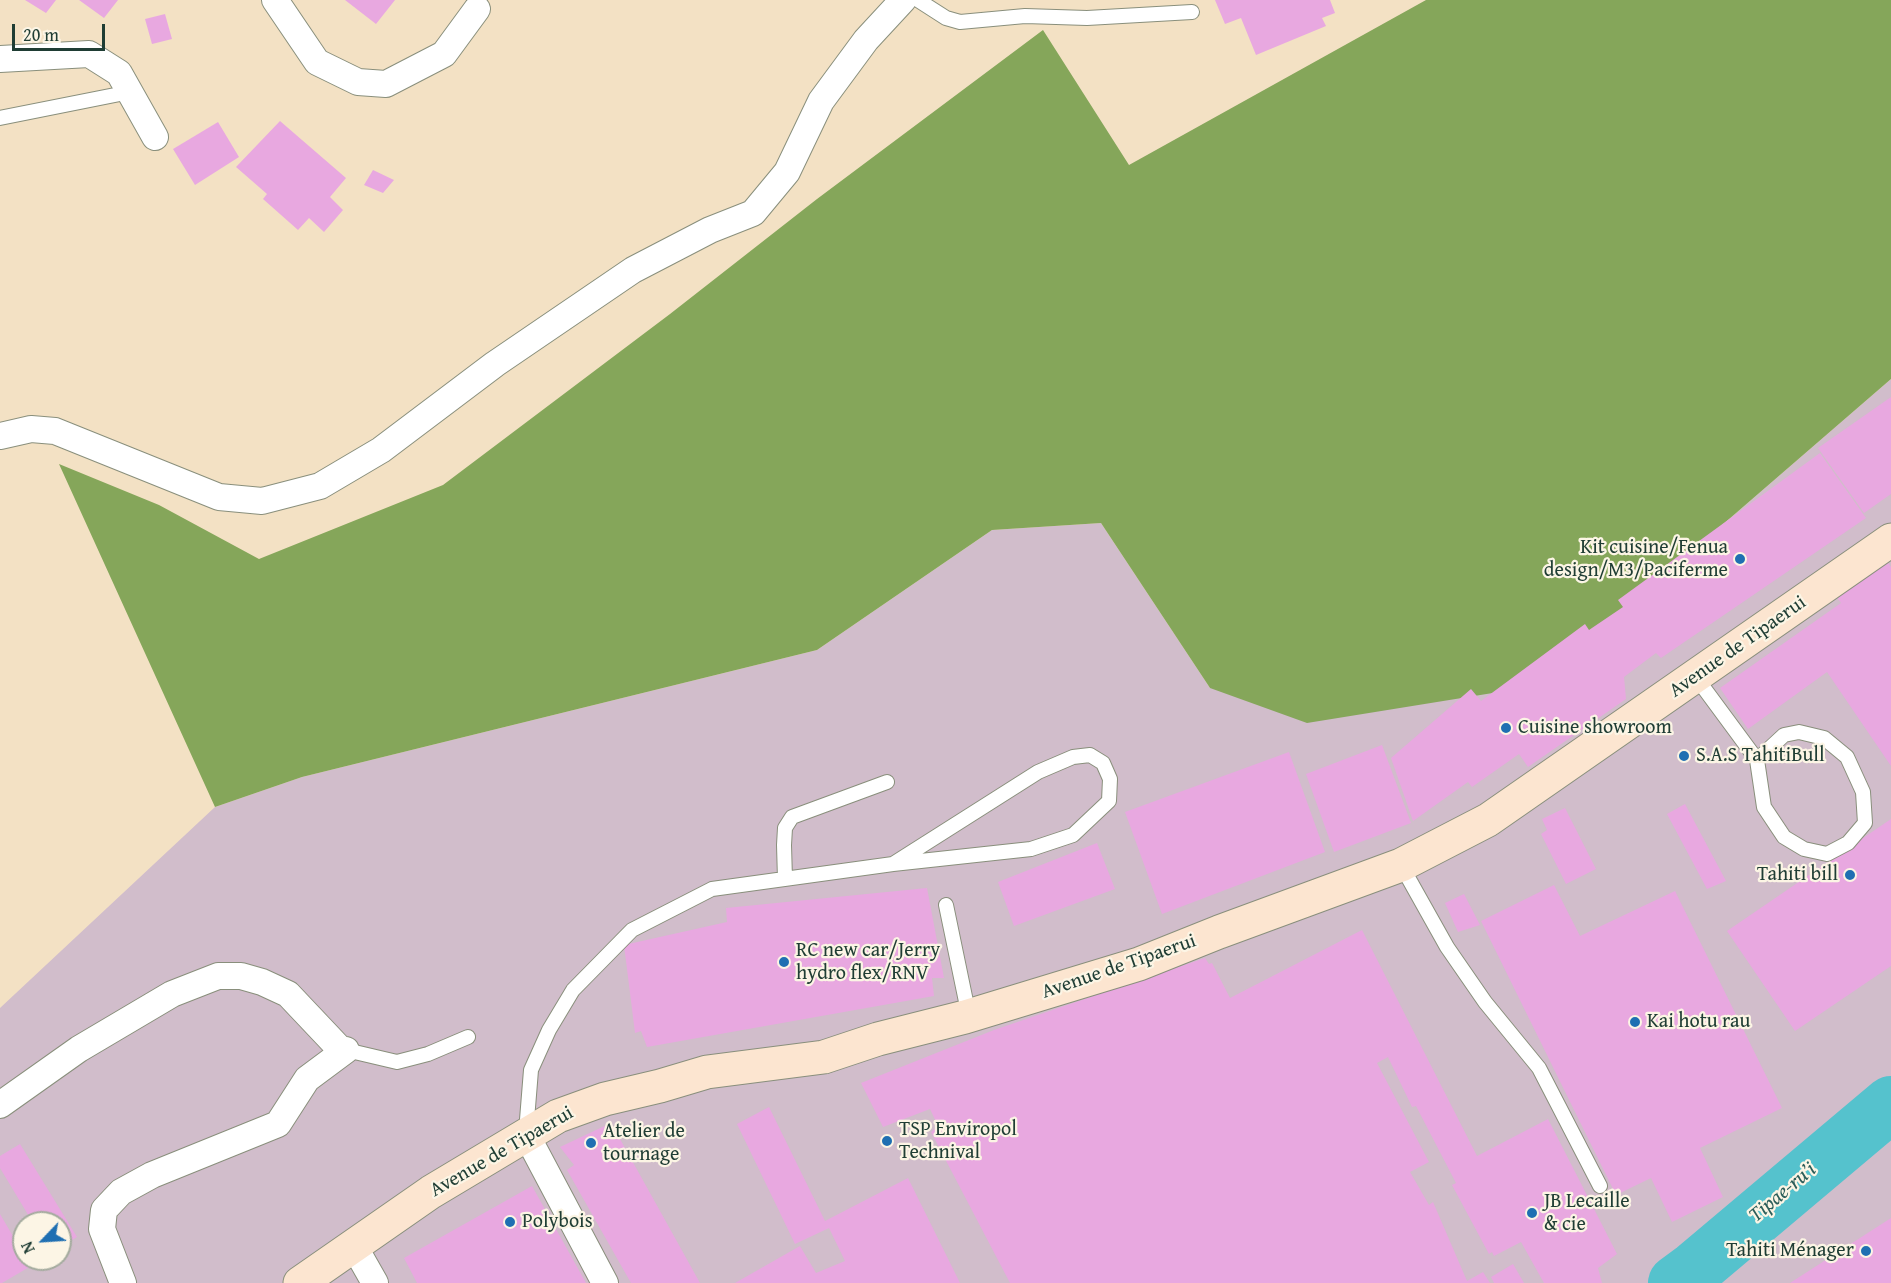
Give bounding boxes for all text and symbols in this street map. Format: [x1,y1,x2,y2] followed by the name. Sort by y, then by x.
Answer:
[15,12,108,50] scale bar
[23,21,59,48] text: 20 m
[1544,536,1728,583] place label: Kit cuisine/Fenua design/M3/Paciferme
[1733,552,1747,566] marker: Kit cuisine/Fenua design/M3/Paciferme
[1665,591,1811,703] street label: Avenue de Tipaerui
[1518,716,1672,740] place label: Cuisine showroom
[1499,721,1513,735] marker: Cuisine showroom
[1696,744,1825,768] place label: S.A.S TahitiBull
[1677,749,1691,763] marker: S.A.S TahitiBull
[1757,863,1838,887] place label: Tahiti bill
[1843,868,1857,882] marker: Tahiti bill
[1039,929,1199,1005] street label: Avenue de Tipaerui
[796,939,940,986] place label: RC new car/Jerry hydro flex/RNV
[777,955,791,969] marker: RC new car/Jerry hydro flex/RNV
[1647,1010,1750,1034] place label: Kai hotu rau
[1628,1015,1642,1029] marker: Kai hotu rau
[426,1101,578,1203] street label: Avenue de Tipaerui
[899,1118,1017,1165] place label: TSP Enviropol Technival
[603,1120,685,1167] place label: Atelier de tournage
[880,1134,894,1148] marker: TSP Enviropol Technival
[584,1136,598,1150] marker: Atelier de tournage
[1744,1158,1822,1228] water label: Tipae-ru’i
[1544,1190,1630,1237] place label: JB Lecaille & cie
[1525,1206,1539,1220] marker: JB Lecaille & cie
[522,1210,593,1234] place label: Polybois
[12,1211,72,1271] north arrow
[503,1215,517,1229] marker: Polybois
[14,1238,41,1258] text: N
[1726,1239,1854,1263] place label: Tahiti Ménager
[1859,1244,1873,1258] marker: Tahiti Ménager

